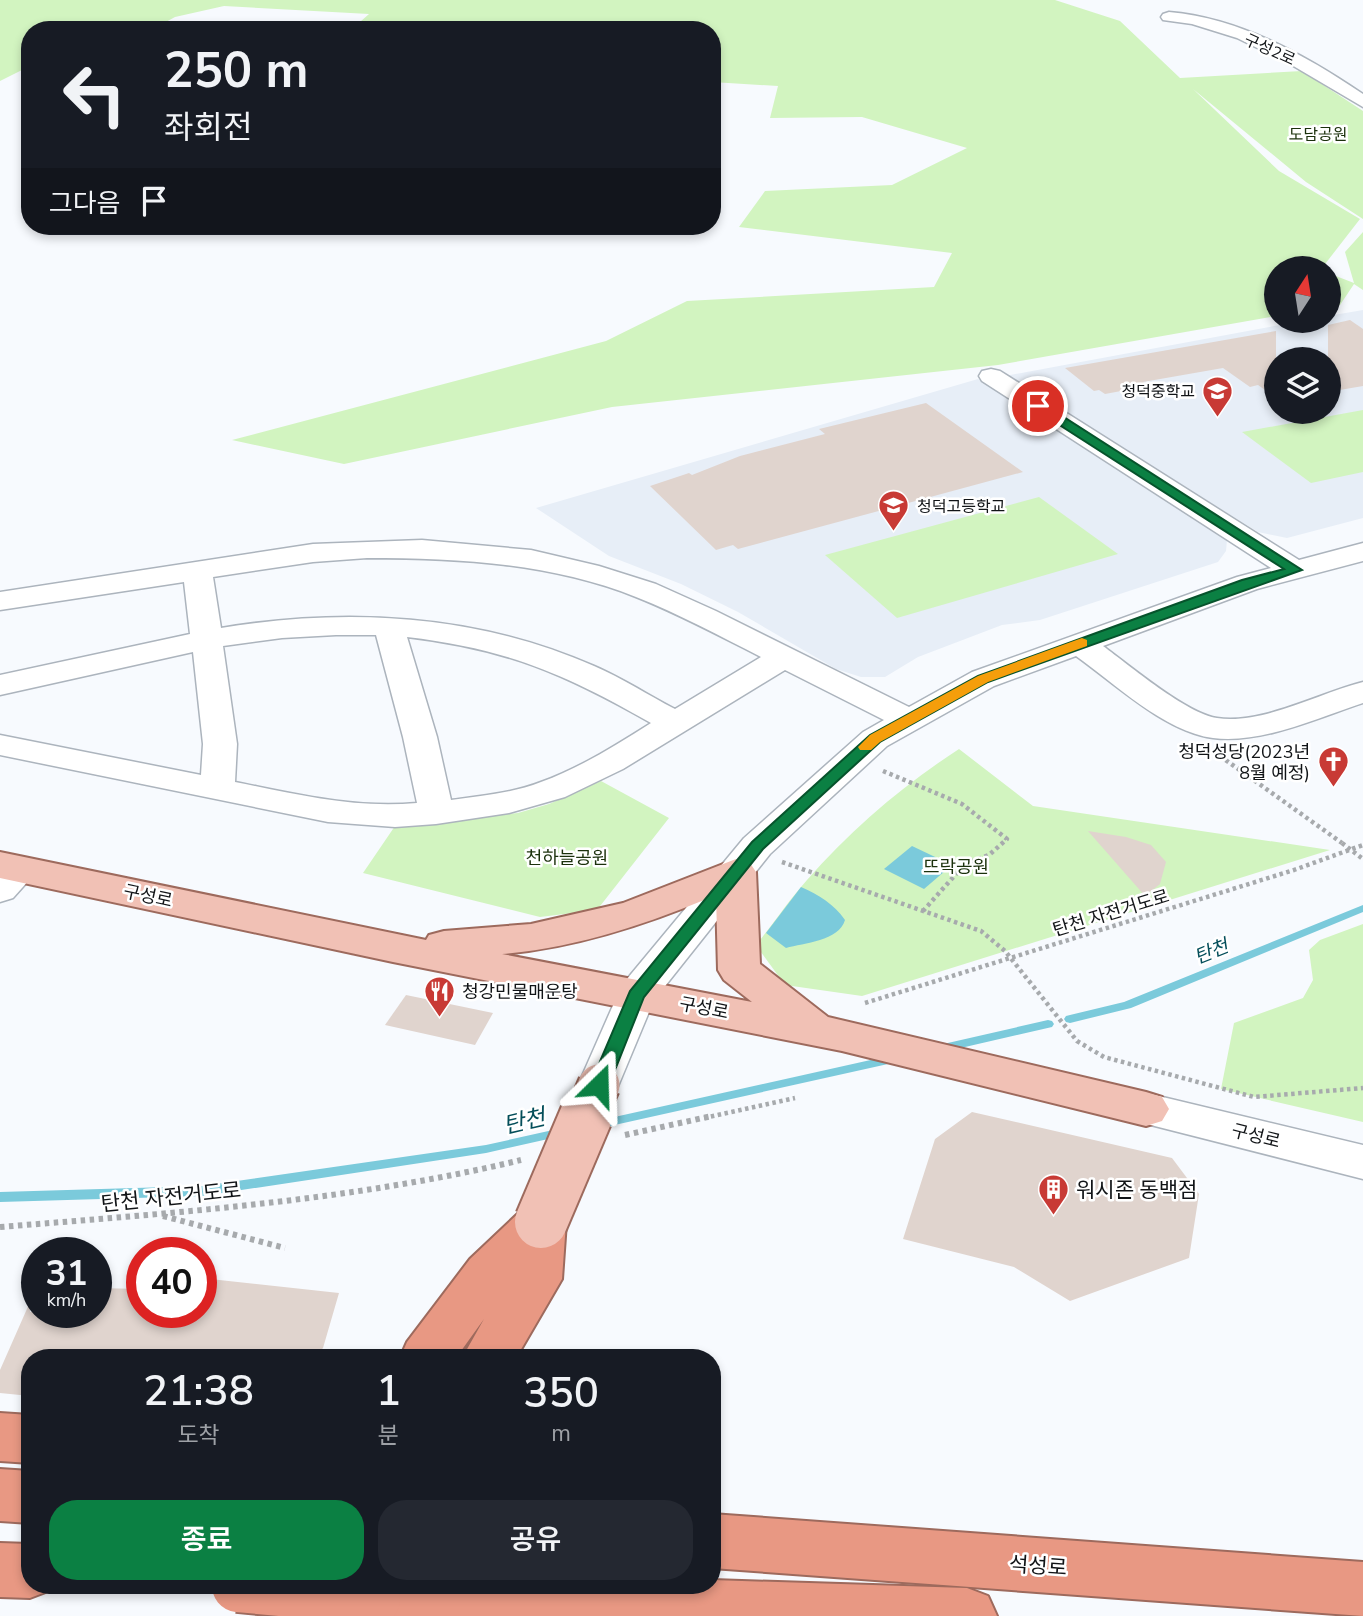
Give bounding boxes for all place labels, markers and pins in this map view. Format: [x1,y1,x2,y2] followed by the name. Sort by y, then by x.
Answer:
[1201,374,1235,418] school or university icon: 청덕중학교
[1008,376,1068,436] pin
[1121,381,1195,403] place label: 청덕중학교
[877,489,911,533] school or university icon: 청덕고등학교
[917,496,1005,518] place label: 청덕고등학교
[1178,740,1310,785] place label: 청덕성당(2023년 8월 예정)
[1316,745,1350,789] church icon: 청덕성당(2023년 8월 예정)
[422,975,456,1019] restaurant icon: 청강민물매운탕
[462,980,578,1004] place label: 청강민물매운탕
[1036,1173,1070,1217] building icon: 워시존 동백점
[1076,1176,1197,1204] place label: 워시존 동백점

